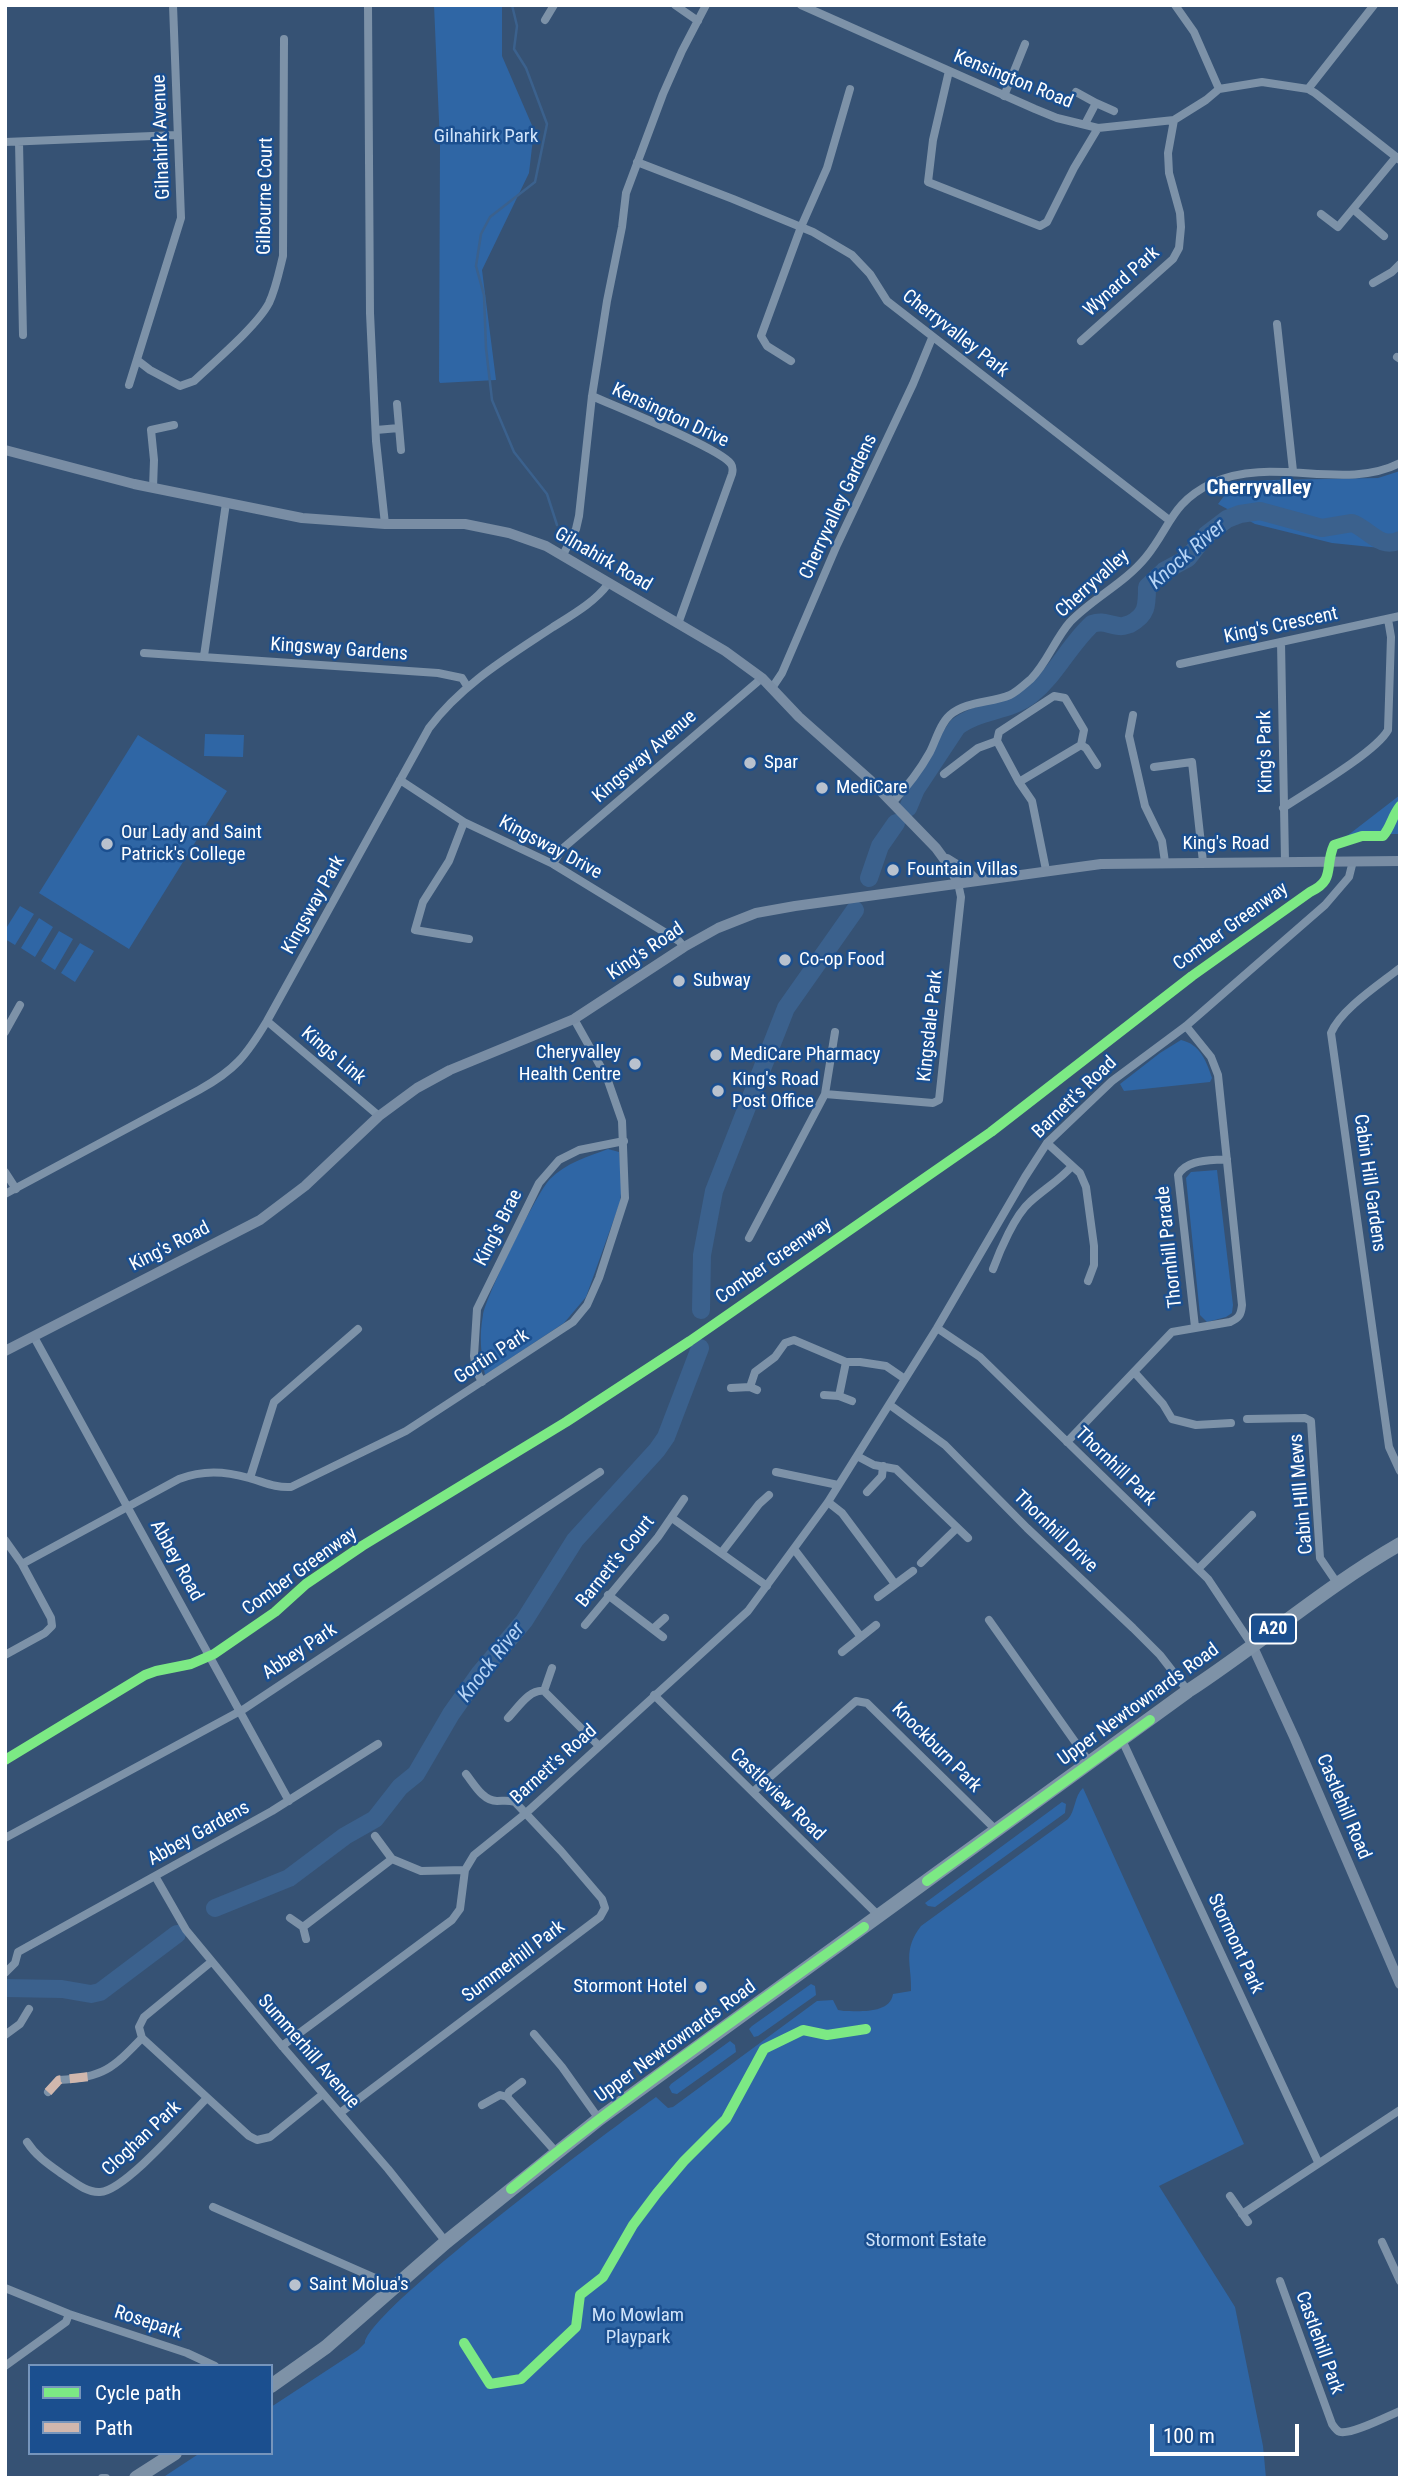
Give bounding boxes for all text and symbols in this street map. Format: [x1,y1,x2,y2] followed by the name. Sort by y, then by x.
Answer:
[950,46,1076,114] street label: Kensington Road
[148,74,176,200] street label: Gilnahirk Avenue
[434,126,538,148] park label: Gilnahirk Park
[254,137,278,255] street label: Gilbourne Court
[1079,242,1165,322] street label: Wynard Park
[897,285,1013,383] street label: Cherryvalley Park
[608,379,732,453] street label: Kensington Drive
[795,431,883,583] street label: Cherryvalley Gardens
[1207,476,1311,502] district label: Cherryvalley
[1144,515,1232,595] water label: Knock River
[550,523,656,597] street label: Gilnahirk Road
[1052,545,1134,623] street label: Cherryvalley
[1222,603,1340,649] street label: King's Crescent
[270,634,408,666] street label: Kingsway Gardens
[588,706,702,808] street label: Kingsway Avenue
[1254,710,1278,794] street label: King's Park
[764,752,798,774] place label: Spar
[742,755,758,771] marker: Spar
[836,777,907,799] place label: MediCare
[814,780,830,796] marker: MediCare
[495,811,605,885] street label: Kingsway Drive
[121,822,262,866] place label: Our Lady and Saint Patrick's College
[1182,833,1270,855] street label: King's Road
[99,836,115,852] marker: Our Lady and Saint Patrick's College
[278,852,350,958] street label: Kingsway Park
[907,859,1018,881] place label: Fountain Villas
[885,862,901,878] marker: Fountain Villas
[1169,878,1293,976] street label: Comber Greenway
[604,918,688,986] street label: King's Road
[799,949,885,971] place label: Co-op Food
[777,952,793,968] marker: Co-op Food
[914,969,948,1083] street label: Kingsdale Park
[693,970,751,992] place label: Subway
[671,973,687,989] marker: Subway
[296,1022,370,1090] street label: Kings Link
[519,1042,621,1086] place label: Cheryvalley Health Centre
[730,1044,880,1066] place label: MediCare Pharmacy
[708,1047,724,1063] marker: MediCare Pharmacy
[1028,1052,1122,1144] street label: Barnett's Road
[627,1056,643,1072] marker: Cheryvalley Health Centre
[732,1069,819,1113] place label: King's Road Post Office
[710,1083,726,1099] marker: King's Road Post Office
[1348,1113,1390,1253] street label: Cabin Hill Gardens
[1152,1185,1188,1309] street label: Thornhill Parade
[470,1186,528,1270] street label: King's Brae
[712,1213,836,1309] street label: Comber Greenway
[126,1217,214,1277] street label: King's Road
[450,1324,534,1390] street label: Gortin Park
[1070,1423,1160,1511] street label: Thornhill Park
[1285,1433,1319,1555] street label: Cabin HIll Mews
[1008,1486,1102,1578] street label: Thornhill Drive
[572,1511,660,1613] street label: Barnett's Court
[144,1517,208,1605] street label: Abbey Road
[238,1523,362,1621] street label: Comber Greenway
[1250,1614,1296,1644] road number: A20
[453,1618,531,1708] water label: Knock River
[259,1619,341,1685] street label: Abbey Park
[1054,1639,1224,1771] street label: Upper Newtownards Road
[886,1698,986,1798] street label: Knockburn Park
[506,1720,602,1810] street label: Barnett's Road
[725,1744,829,1846] street label: Castleview Road
[1311,1751,1375,1863] street label: Castlehill Road
[144,1797,254,1871] street label: Abbey Gardens
[1202,1890,1268,1998] street label: Stormont Park
[458,1916,570,2008] street label: Summerhill Park
[573,1976,687,1998] place label: Stormont Hotel
[591,1976,761,2108] street label: Upper Newtownards Road
[693,1979,709,1995] marker: Stormont Hotel
[252,1990,364,2114] street label: Summerhill Avenue
[98,2097,186,2181] street label: Cloghan Park
[865,2230,987,2252] park label: Stormont Estate
[309,2274,409,2296] place label: Saint Molua's
[287,2277,303,2293] marker: Saint Molua's
[1290,2288,1348,2398] street label: Castlehill Park
[111,2301,185,2345] street label: Rosepark
[592,2305,684,2349] park label: Mo Mowlam Playpark
[28,2364,273,2455] legend
[95,2381,181,2405] text: Cycle path
[1153,2410,1302,2454] scale bar
[95,2416,133,2440] text: Path
[1163,2424,1215,2448] text: 100 m

